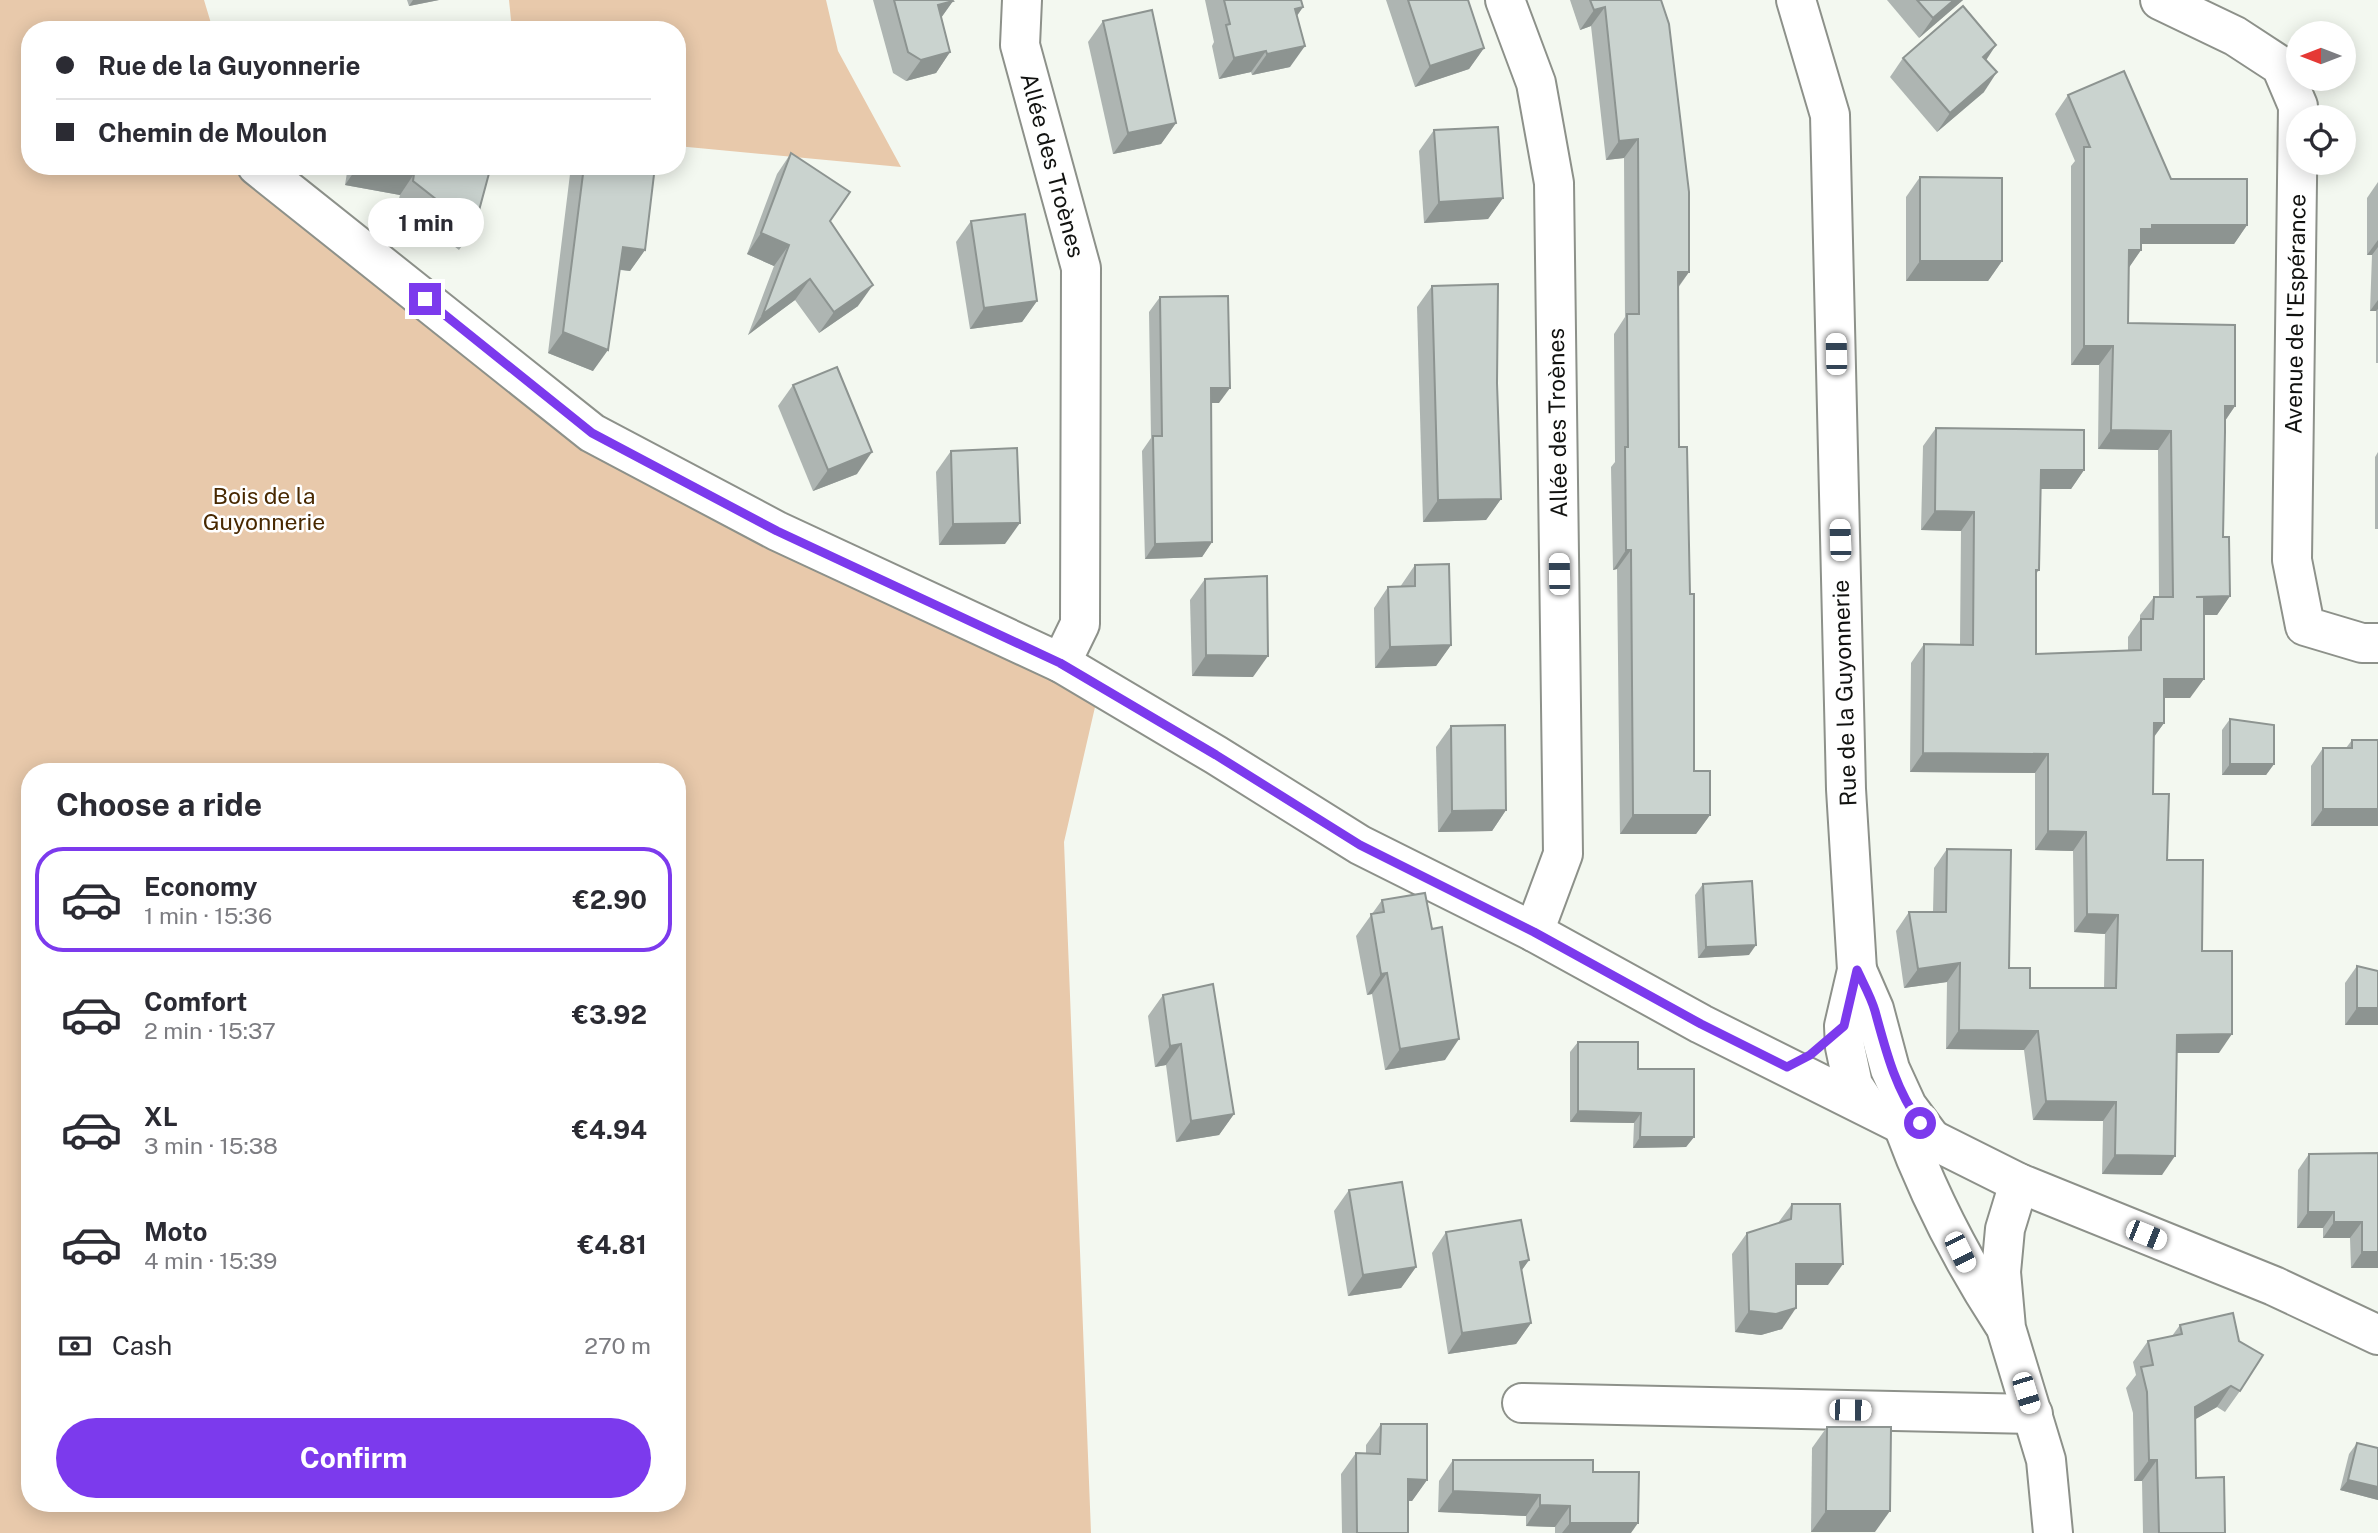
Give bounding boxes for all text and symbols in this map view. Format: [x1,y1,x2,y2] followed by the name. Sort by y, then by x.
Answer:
[2286,21,2356,91] north arrow
[2286,21,2356,175] map controls
[98,50,361,81] text: Rue de la Guyonnerie
[1015,70,1091,260] street label: Allée des Troènes
[2286,105,2356,175] button: locate
[98,117,327,148] text: Chemin de Moulon
[2279,194,2311,434] street label: Avenue de l'Espérance
[367,198,483,246] callout: 1 min
[398,209,454,236] text: 1 min
[409,283,441,315] route end
[1542,328,1572,518] street label: Allée des Troènes
[1826,333,1847,375] car
[203,482,325,535] park label: Bois de la Guyonnerie
[1829,519,1852,561] car
[1549,553,1570,595] car
[1827,579,1861,807] street label: Rue de la Guyonnerie
[56,786,262,823] text: Choose a ride
[60,868,123,931] icon: car
[144,871,257,902] text: Economy
[573,884,647,915] text: €2.90
[144,902,272,929] text: 1 min · 15:36
[60,983,123,1046] icon: car
[144,986,247,1017] text: Comfort
[572,999,647,1030] text: €3.92
[144,1017,276,1044] text: 2 min · 15:37
[60,1098,123,1161] icon: car
[144,1101,178,1132] text: XL
[1904,1107,1936,1139] route start
[572,1114,647,1145] text: €4.94
[144,1132,278,1159] text: 3 min · 15:38
[60,1213,123,1276] icon: car
[144,1216,207,1247] text: Moto
[2123,1217,2170,1253] car
[577,1229,647,1260] text: €4.81
[1942,1229,1979,1275] car
[144,1247,277,1274] text: 4 min · 15:39
[56,1327,94,1365] icon: cash
[112,1330,172,1361] text: Cash
[584,1332,651,1359] text: 270 m
[2010,1370,2043,1416] car
[1829,1399,1872,1421] car
[56,1418,651,1498] button: Confirm

